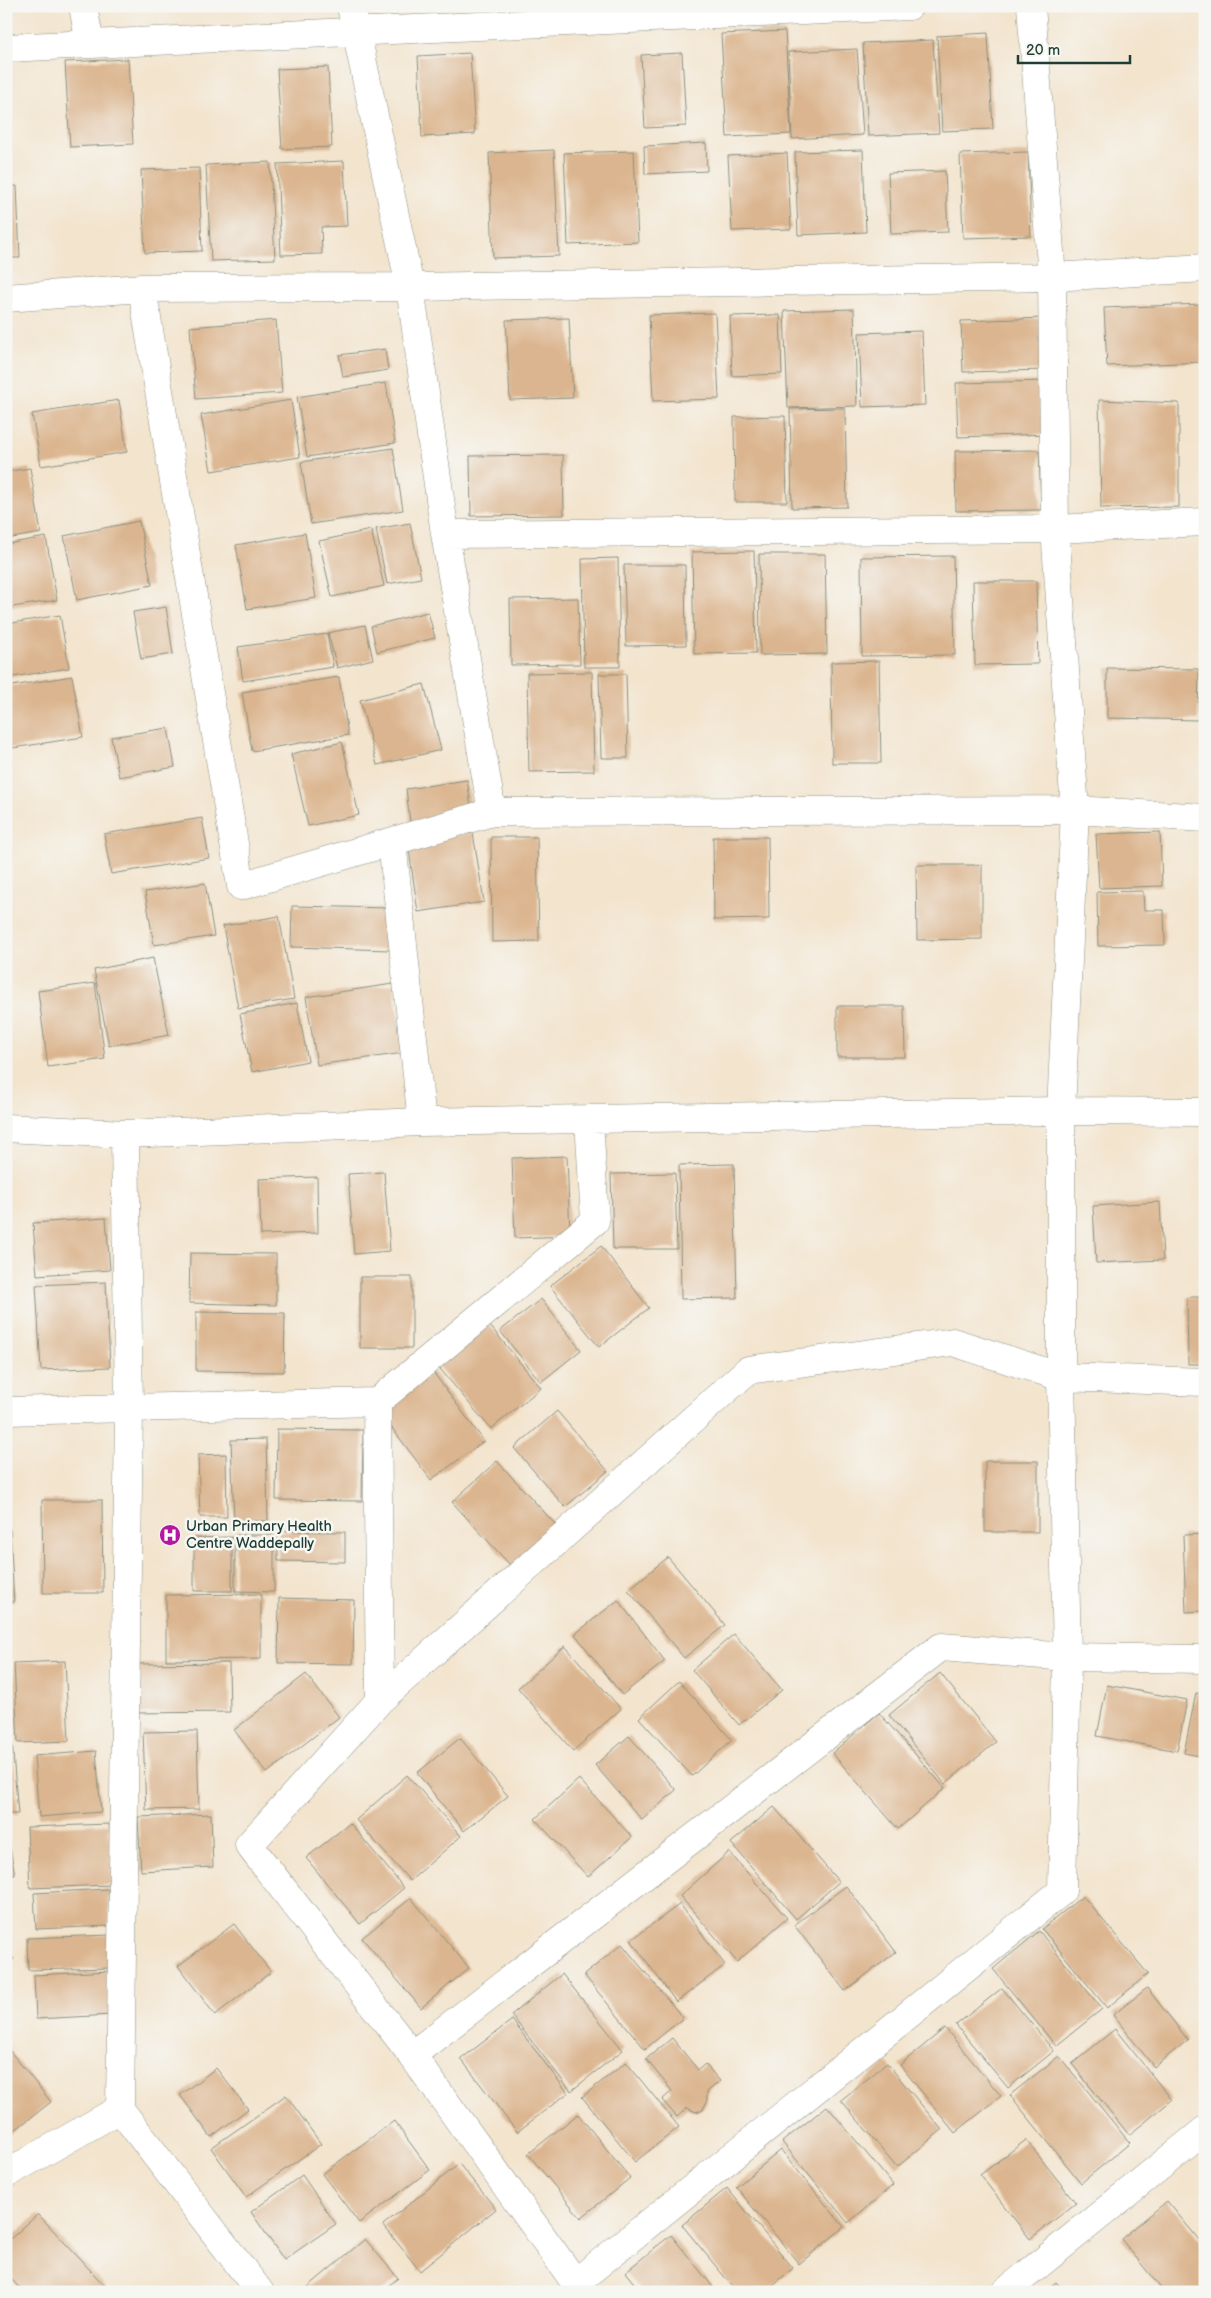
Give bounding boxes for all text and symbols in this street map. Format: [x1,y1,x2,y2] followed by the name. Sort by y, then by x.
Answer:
[1018,32,1131,64] scale bar
[1026,41,1060,60] text: 20 m
[186,1517,332,1553] place label: Urban Primary Health Centre Waddepally
[158,1523,182,1547] hospital icon: Urban Primary Health Centre Waddepally

